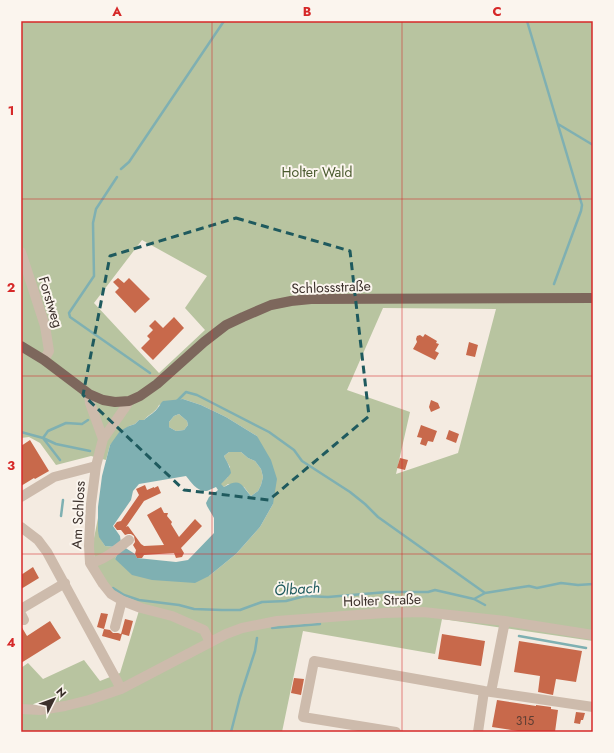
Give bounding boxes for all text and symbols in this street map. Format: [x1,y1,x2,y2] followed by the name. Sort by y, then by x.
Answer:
[111,2,122,21] text: A
[303,2,312,21] text: B
[492,2,502,21] text: C
[8,101,14,120] text: 1
[282,162,352,182] park label: Holter Wald
[34,274,68,330] street label: Forstweg
[291,276,371,298] street label: Schlossstraße
[7,278,15,297] text: 2
[7,456,15,475] text: 3
[66,480,90,550] street label: Am Schloss
[273,576,321,602] water label: Ölbach
[343,589,421,611] street label: Holter Straße
[6,633,16,652] text: 4
[34,679,74,719] north arrow
[53,684,70,701] text: N
[516,712,535,730] house number: 315

